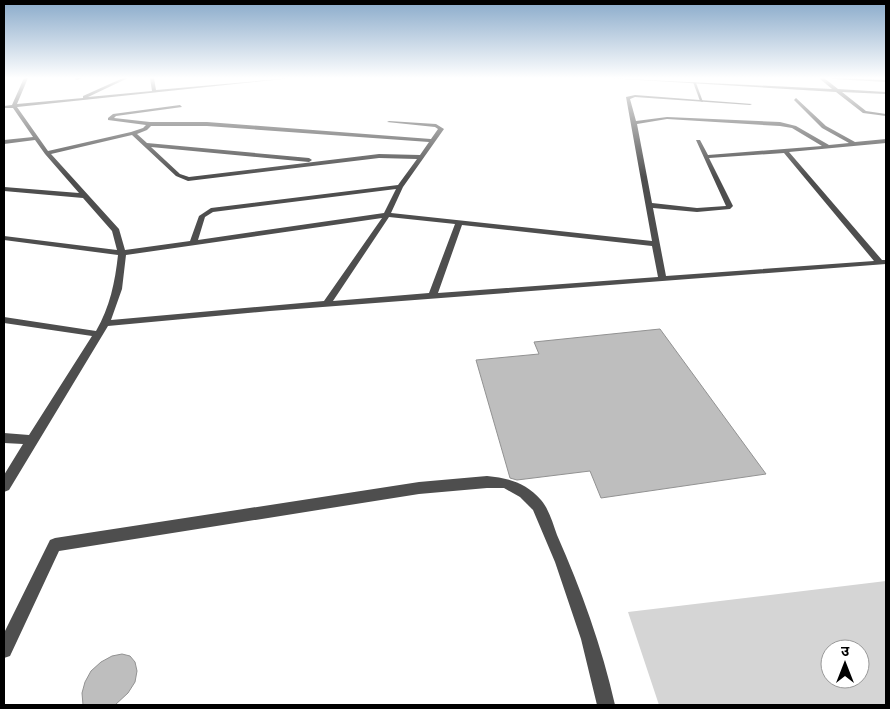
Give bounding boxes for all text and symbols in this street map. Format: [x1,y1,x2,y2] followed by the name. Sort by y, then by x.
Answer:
[820,639,870,689] north arrow
[841,643,850,659] text: उ

